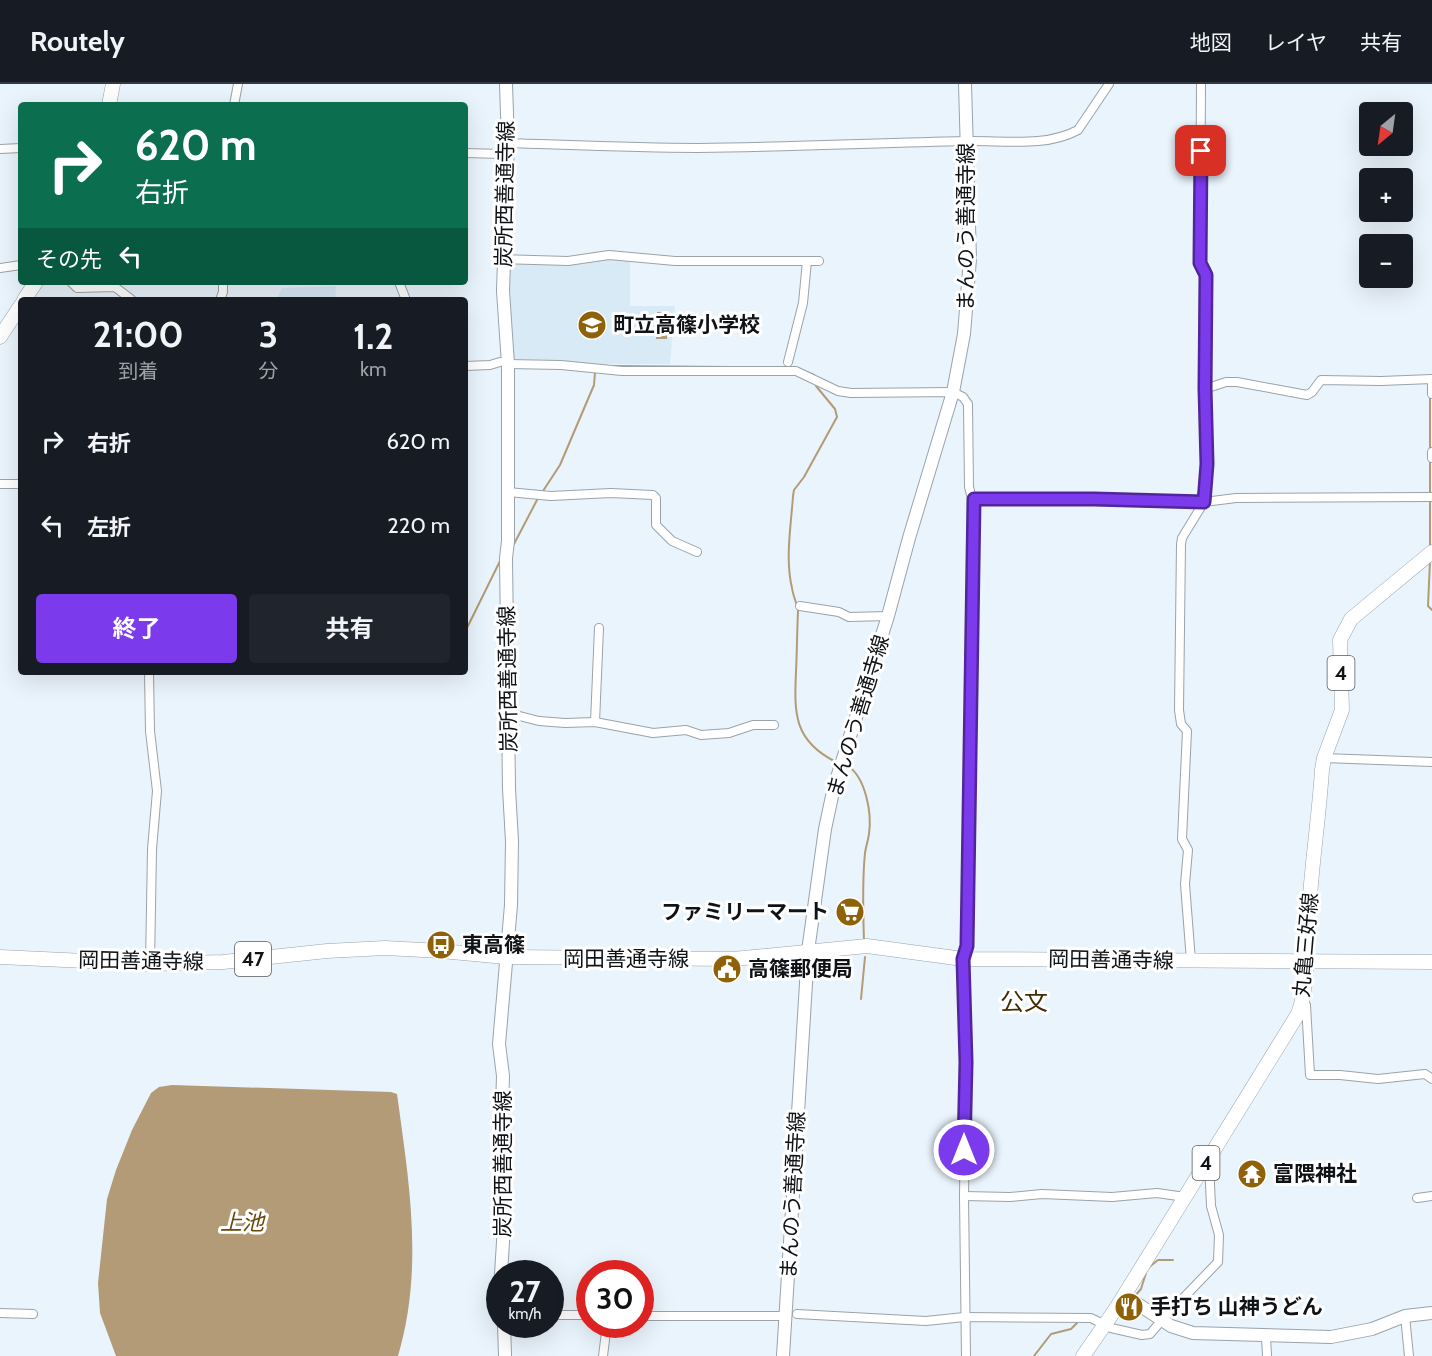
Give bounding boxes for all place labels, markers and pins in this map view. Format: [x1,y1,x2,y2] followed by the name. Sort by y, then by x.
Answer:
[1175,125,1226,176] pin
[576,309,608,341] school or university icon: 町立高篠小学校
[613,312,760,337] place label: 町立高篠小学校
[834,896,866,928] supermarket icon: ファミリーマート
[661,899,829,924] place label: ファミリーマート
[425,929,457,961] bus stop icon: 東高篠
[462,932,525,957] place label: 東高篠
[711,953,743,985] public building icon: 高篠郵便局
[748,956,853,981] place label: 高篠郵便局
[1236,1158,1268,1190] temple icon: 富隈神社
[1273,1161,1357,1186] place label: 富隈神社
[1113,1291,1145,1323] restaurant icon: 手打ち 山神うどん
[1150,1294,1323,1319] place label: 手打ち 山神うどん

